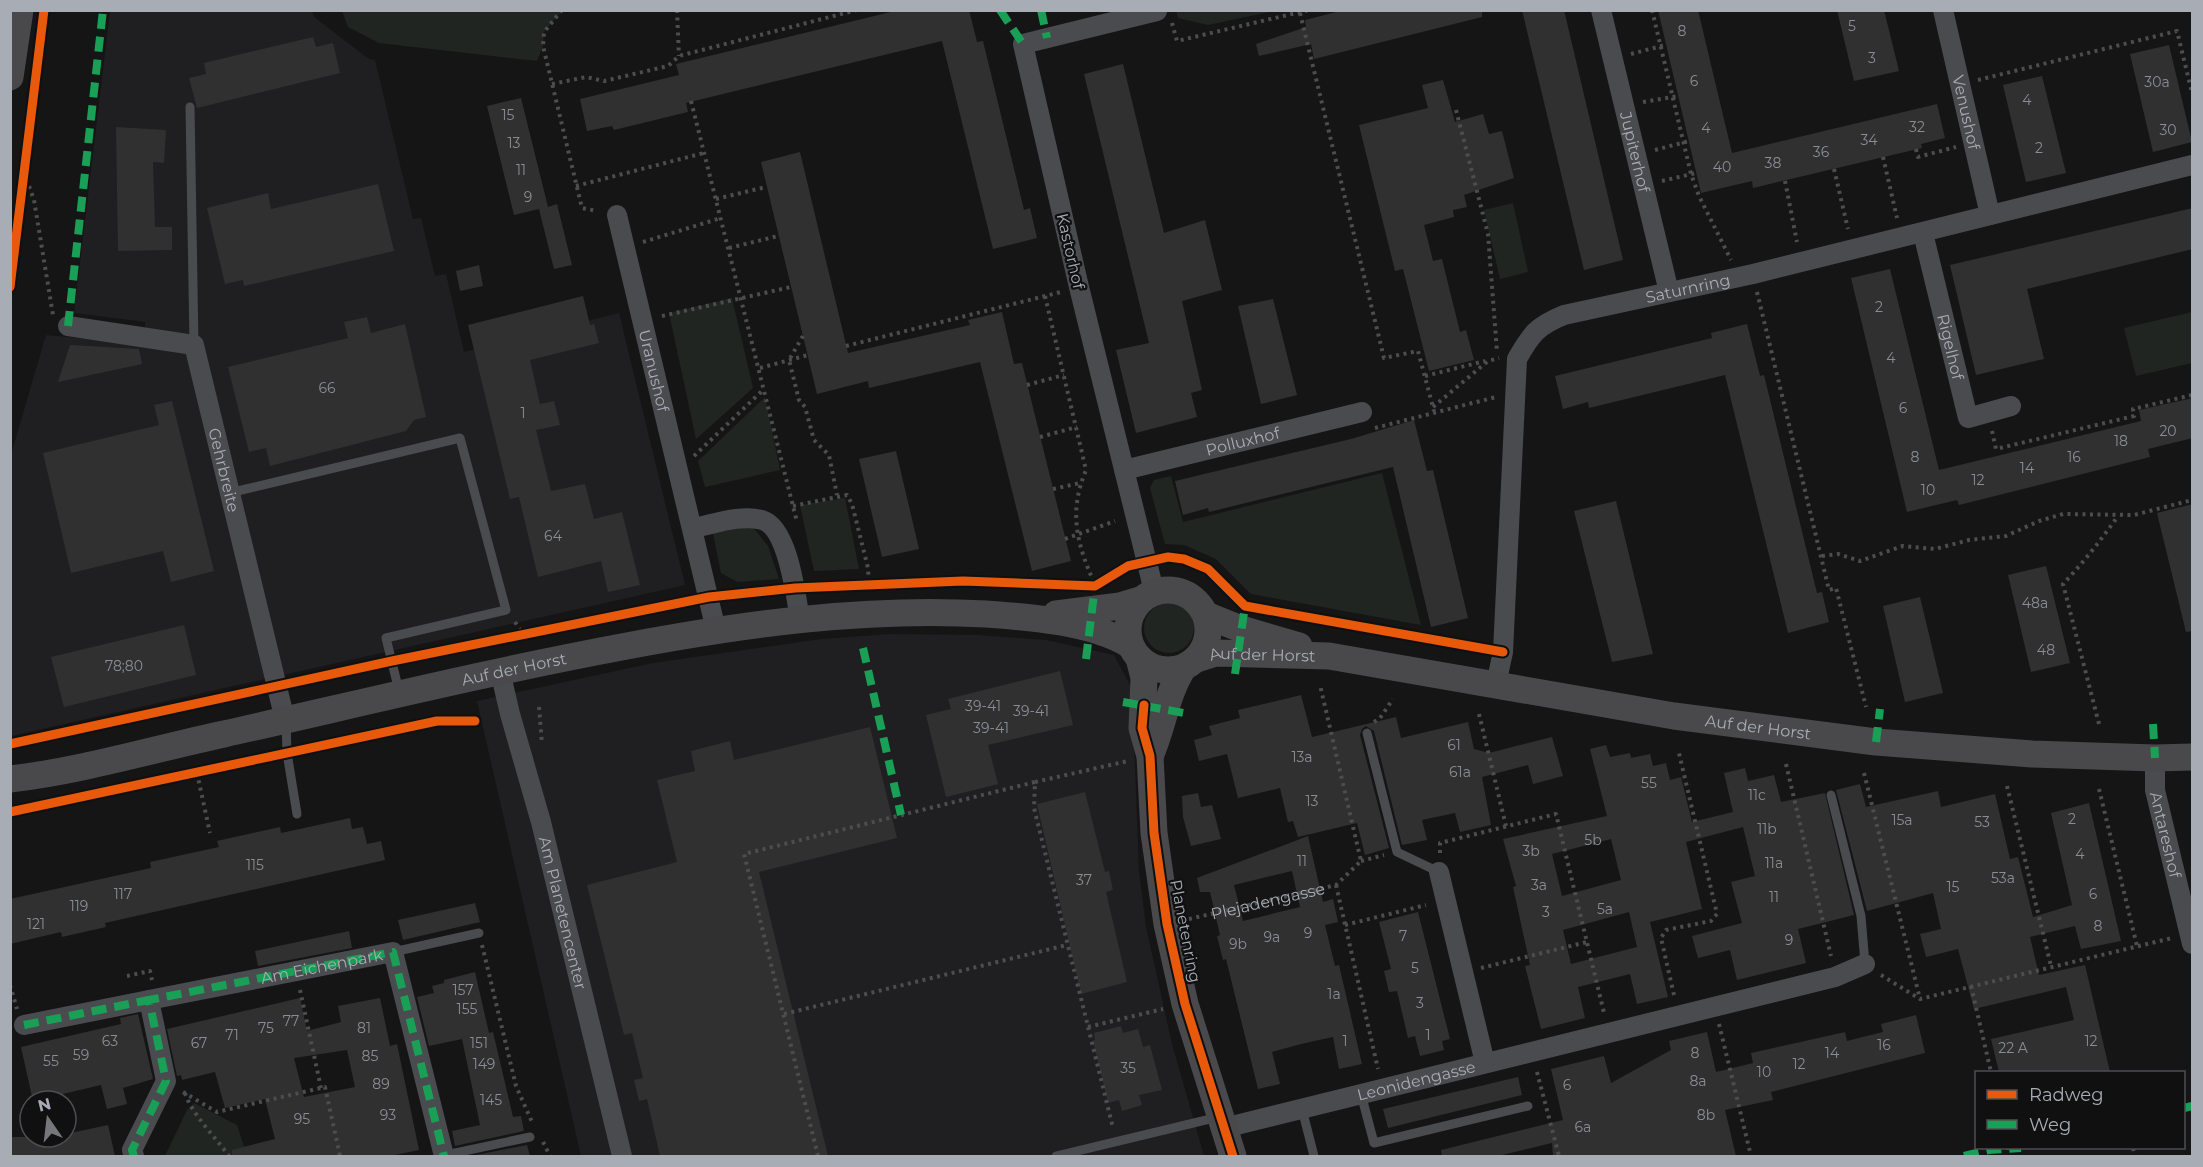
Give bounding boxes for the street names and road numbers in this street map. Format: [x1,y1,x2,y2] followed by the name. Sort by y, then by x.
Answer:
[1948,73,1984,152] street label: Venushof
[1616,109,1654,195] street label: Jupiterhof
[1053,211,1089,291] street label: Kastorhof
[1644,270,1732,307] street label: Saturnring
[1933,312,1967,382] street label: Rigelhof
[635,328,673,414] street label: Uranushof
[1204,423,1282,460] street label: Polluxhof
[204,426,243,514] street label: Gehrbreite
[1206,643,1316,666] street label: Auf der Horst
[460,649,569,690] street label: Auf der Horst
[1704,711,1813,744] street label: Auf der Horst
[2146,790,2185,880] street label: Antareshof
[535,835,590,991] street label: Am Planetencenter
[1166,878,1205,984] street label: Planetenring
[1209,879,1327,924] street label: Plejadengasse
[259,945,385,988] street label: Am Eichenpark
[1355,1057,1477,1105] street label: Leonidengasse

